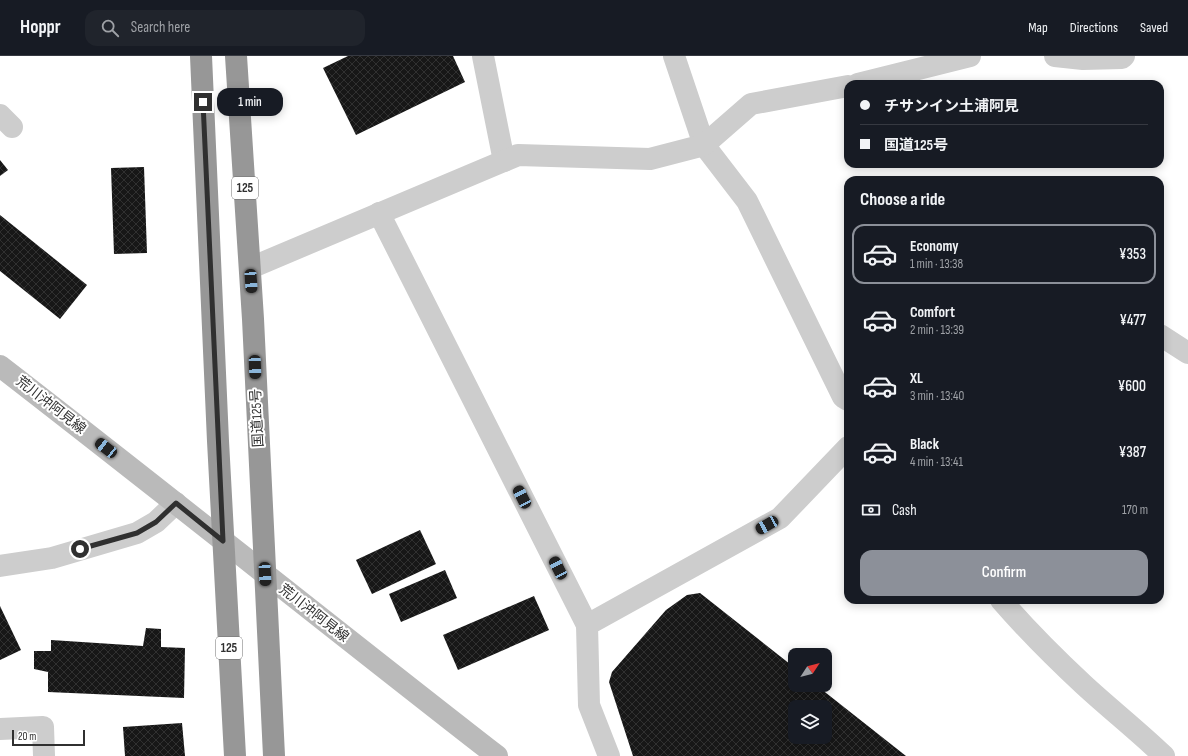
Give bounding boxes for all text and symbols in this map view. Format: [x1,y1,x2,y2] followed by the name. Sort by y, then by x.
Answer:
[85,10,365,46] search box
[20,16,61,39] text: Hoppr
[99,17,121,39] icon: search
[131,18,190,37] text: Search here
[1028,19,1048,36] text: Map
[1070,19,1118,36] text: Directions
[1140,19,1168,36] text: Saved
[217,88,283,116] callout: 1 min
[194,93,212,111] route end
[238,94,262,110] text: 1 min
[884,97,1019,116] text: チサンイン土浦阿見
[884,136,948,155] text: 国道125号
[232,177,258,199] road number: 125
[860,189,945,210] text: Choose a ride
[862,236,898,272] icon: car
[910,237,959,256] text: Economy
[1119,245,1146,264] text: ¥353
[910,256,963,272] text: 1 min · 13:38
[244,269,258,293] car
[862,302,898,338] icon: car
[910,303,955,322] text: Comfort
[1119,311,1146,330] text: ¥477
[910,322,964,338] text: 2 min · 13:39
[249,355,261,379] car
[862,368,898,404] icon: car
[910,369,923,388] text: XL
[13,372,89,438] street label: 荒川沖阿見線
[1118,377,1146,396] text: ¥600
[247,388,267,448] street label: 国道125号
[910,388,964,404] text: 3 min · 13:40
[862,434,898,470] icon: car
[910,435,939,454] text: Black
[93,436,119,460] car
[1119,443,1146,462] text: ¥387
[910,454,963,470] text: 4 min · 13:41
[511,484,533,510] car
[860,499,882,521] icon: cash
[892,501,917,520] text: Cash
[1122,502,1148,518] text: 170 m
[754,514,780,536] car
[71,540,89,558] route start
[860,550,1148,596] button: Confirm
[547,555,569,581] car
[258,562,272,586] car
[276,580,352,646] street label: 荒川沖阿見線
[216,637,242,659] road number: 125
[788,648,832,692] north arrow
[788,648,832,744] map controls
[788,700,832,744] button: layers
[12,728,85,747] scale bar
[18,730,36,743] text: 20 m

